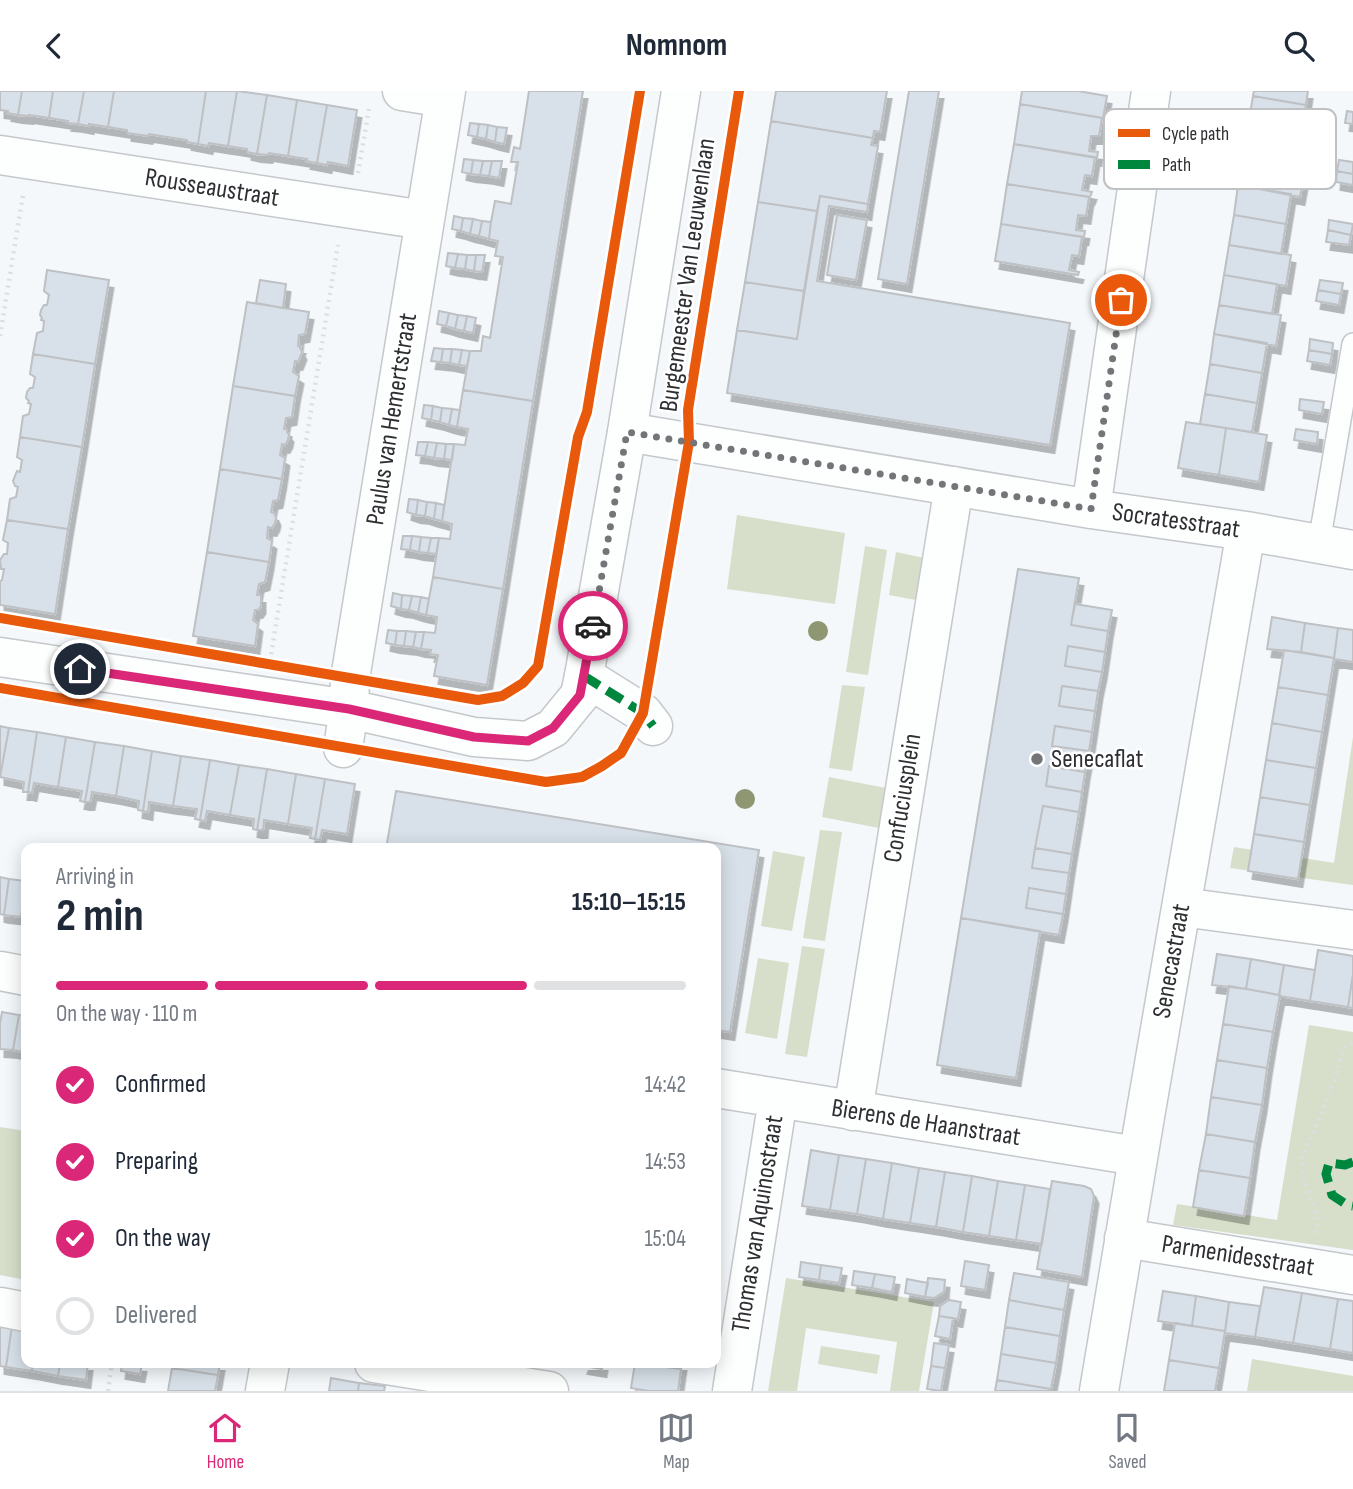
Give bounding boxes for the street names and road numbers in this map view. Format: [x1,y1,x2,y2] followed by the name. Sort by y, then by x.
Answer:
[653,136,723,414] street label: Burgemeester Van Leeuwenlaan
[143,162,281,214] street label: Rousseaustraat
[360,311,424,527] street label: Paulus van Hemertstraat
[1110,497,1242,545] street label: Socratesstraat
[878,731,928,865] street label: Confuciusplein
[1147,901,1197,1021] street label: Senecastraat
[829,1093,1023,1153] street label: Bierens de Haanstraat
[726,1113,790,1335] street label: Thomas van Aquinostraat
[1160,1229,1316,1283] street label: Parmenidesstraat

